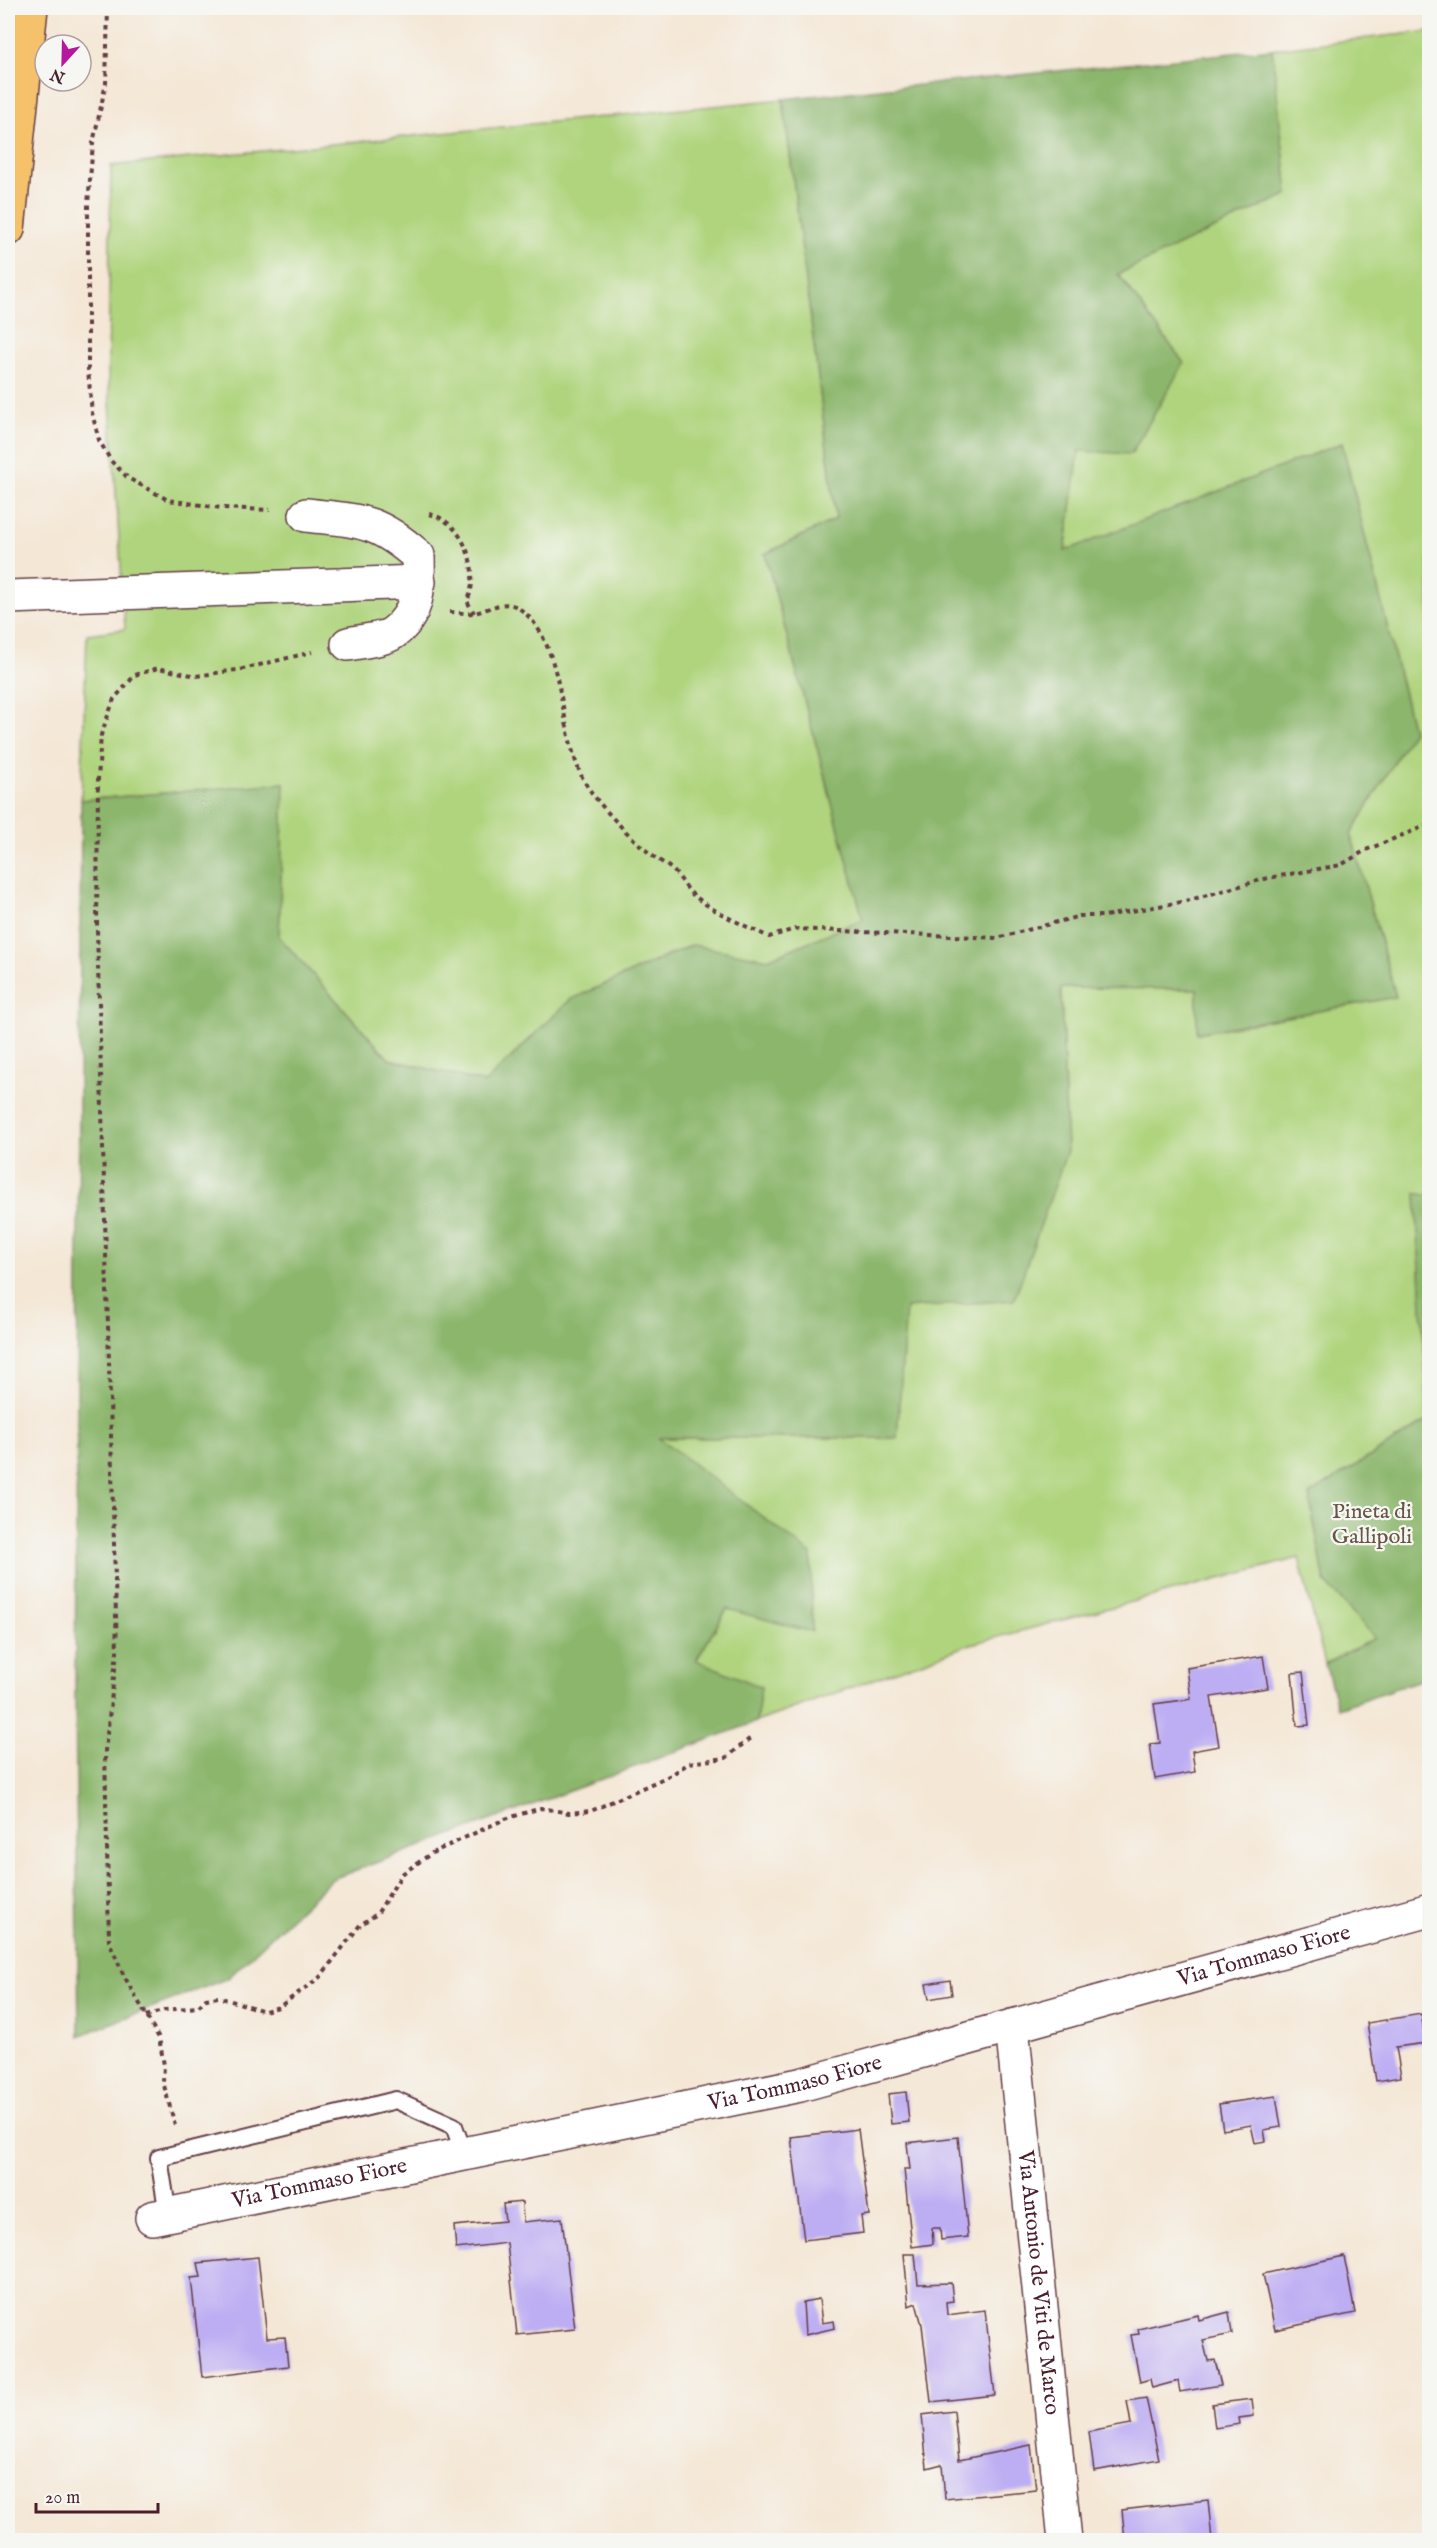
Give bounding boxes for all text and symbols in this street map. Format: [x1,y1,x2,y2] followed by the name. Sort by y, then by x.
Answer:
[33,33,93,93] north arrow
[48,63,69,87] text: N
[1332,1498,1412,1551] park label: Pineta di Gallipoli
[1173,1919,1354,1994] street label: Via Tommaso Fiore
[705,2049,885,2118] street label: Via Tommaso Fiore
[1011,2148,1066,2417] street label: Via Antonio de Viti de Marco
[228,2152,410,2215] street label: Via Tommaso Fiore
[36,2476,158,2514] scale bar
[45,2487,80,2510] text: 20 m

